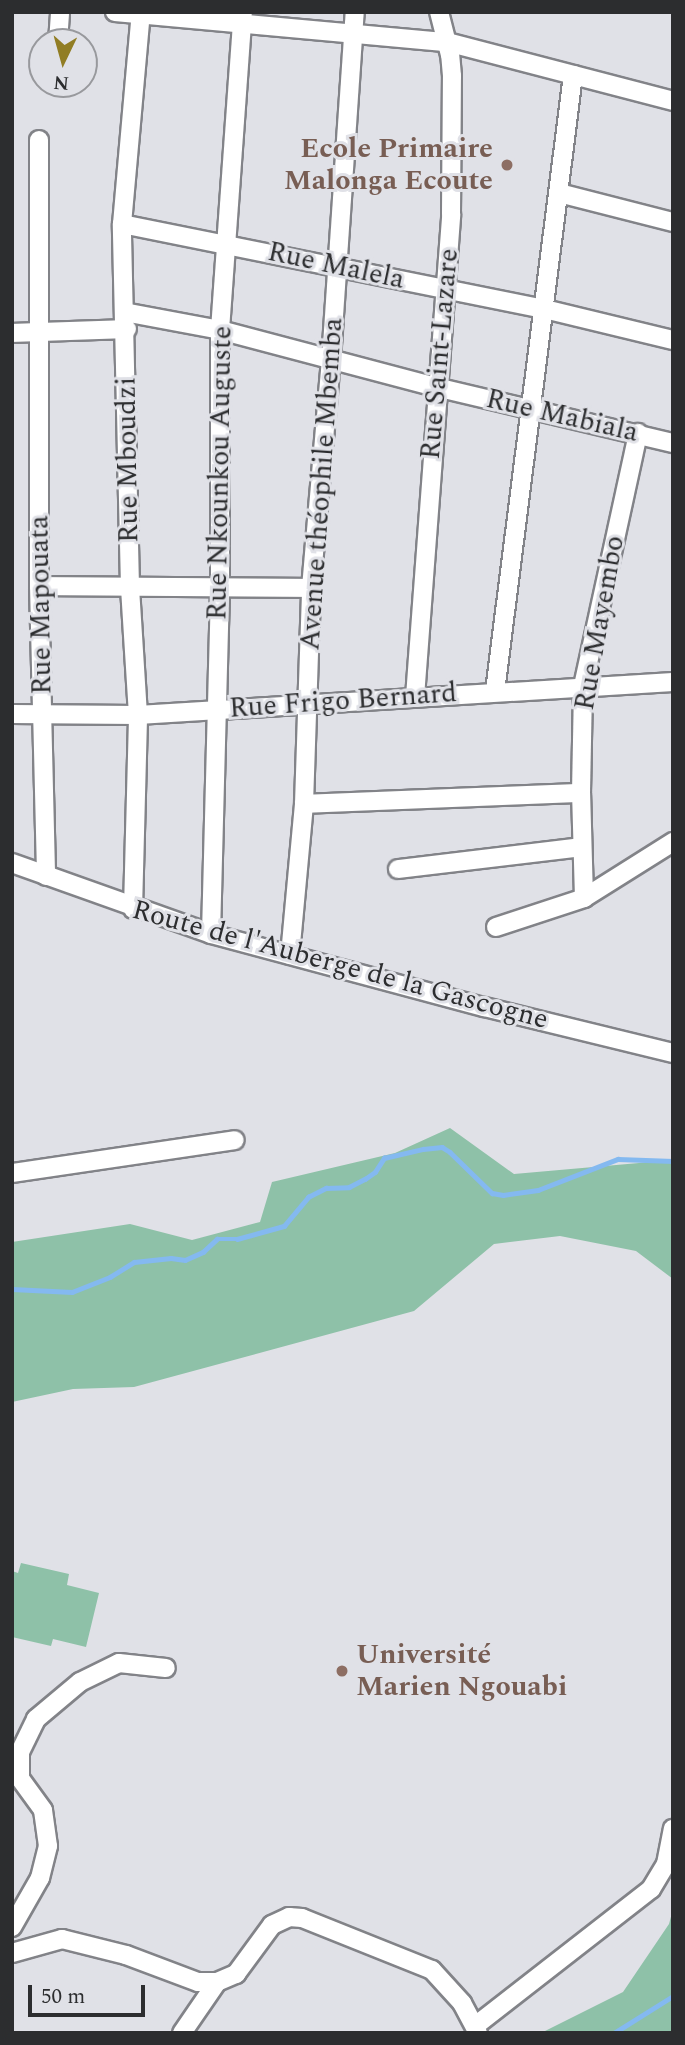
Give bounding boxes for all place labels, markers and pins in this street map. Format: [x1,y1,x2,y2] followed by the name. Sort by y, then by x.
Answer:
[284,132,493,198] place label: Ecole Primaire Malonga Ecoute
[499,157,515,173] marker: Ecole Primaire Malonga Ecoute
[356,1638,567,1704] place label: Université Marien Ngouabi
[334,1663,350,1679] marker: Université Marien Ngouabi

